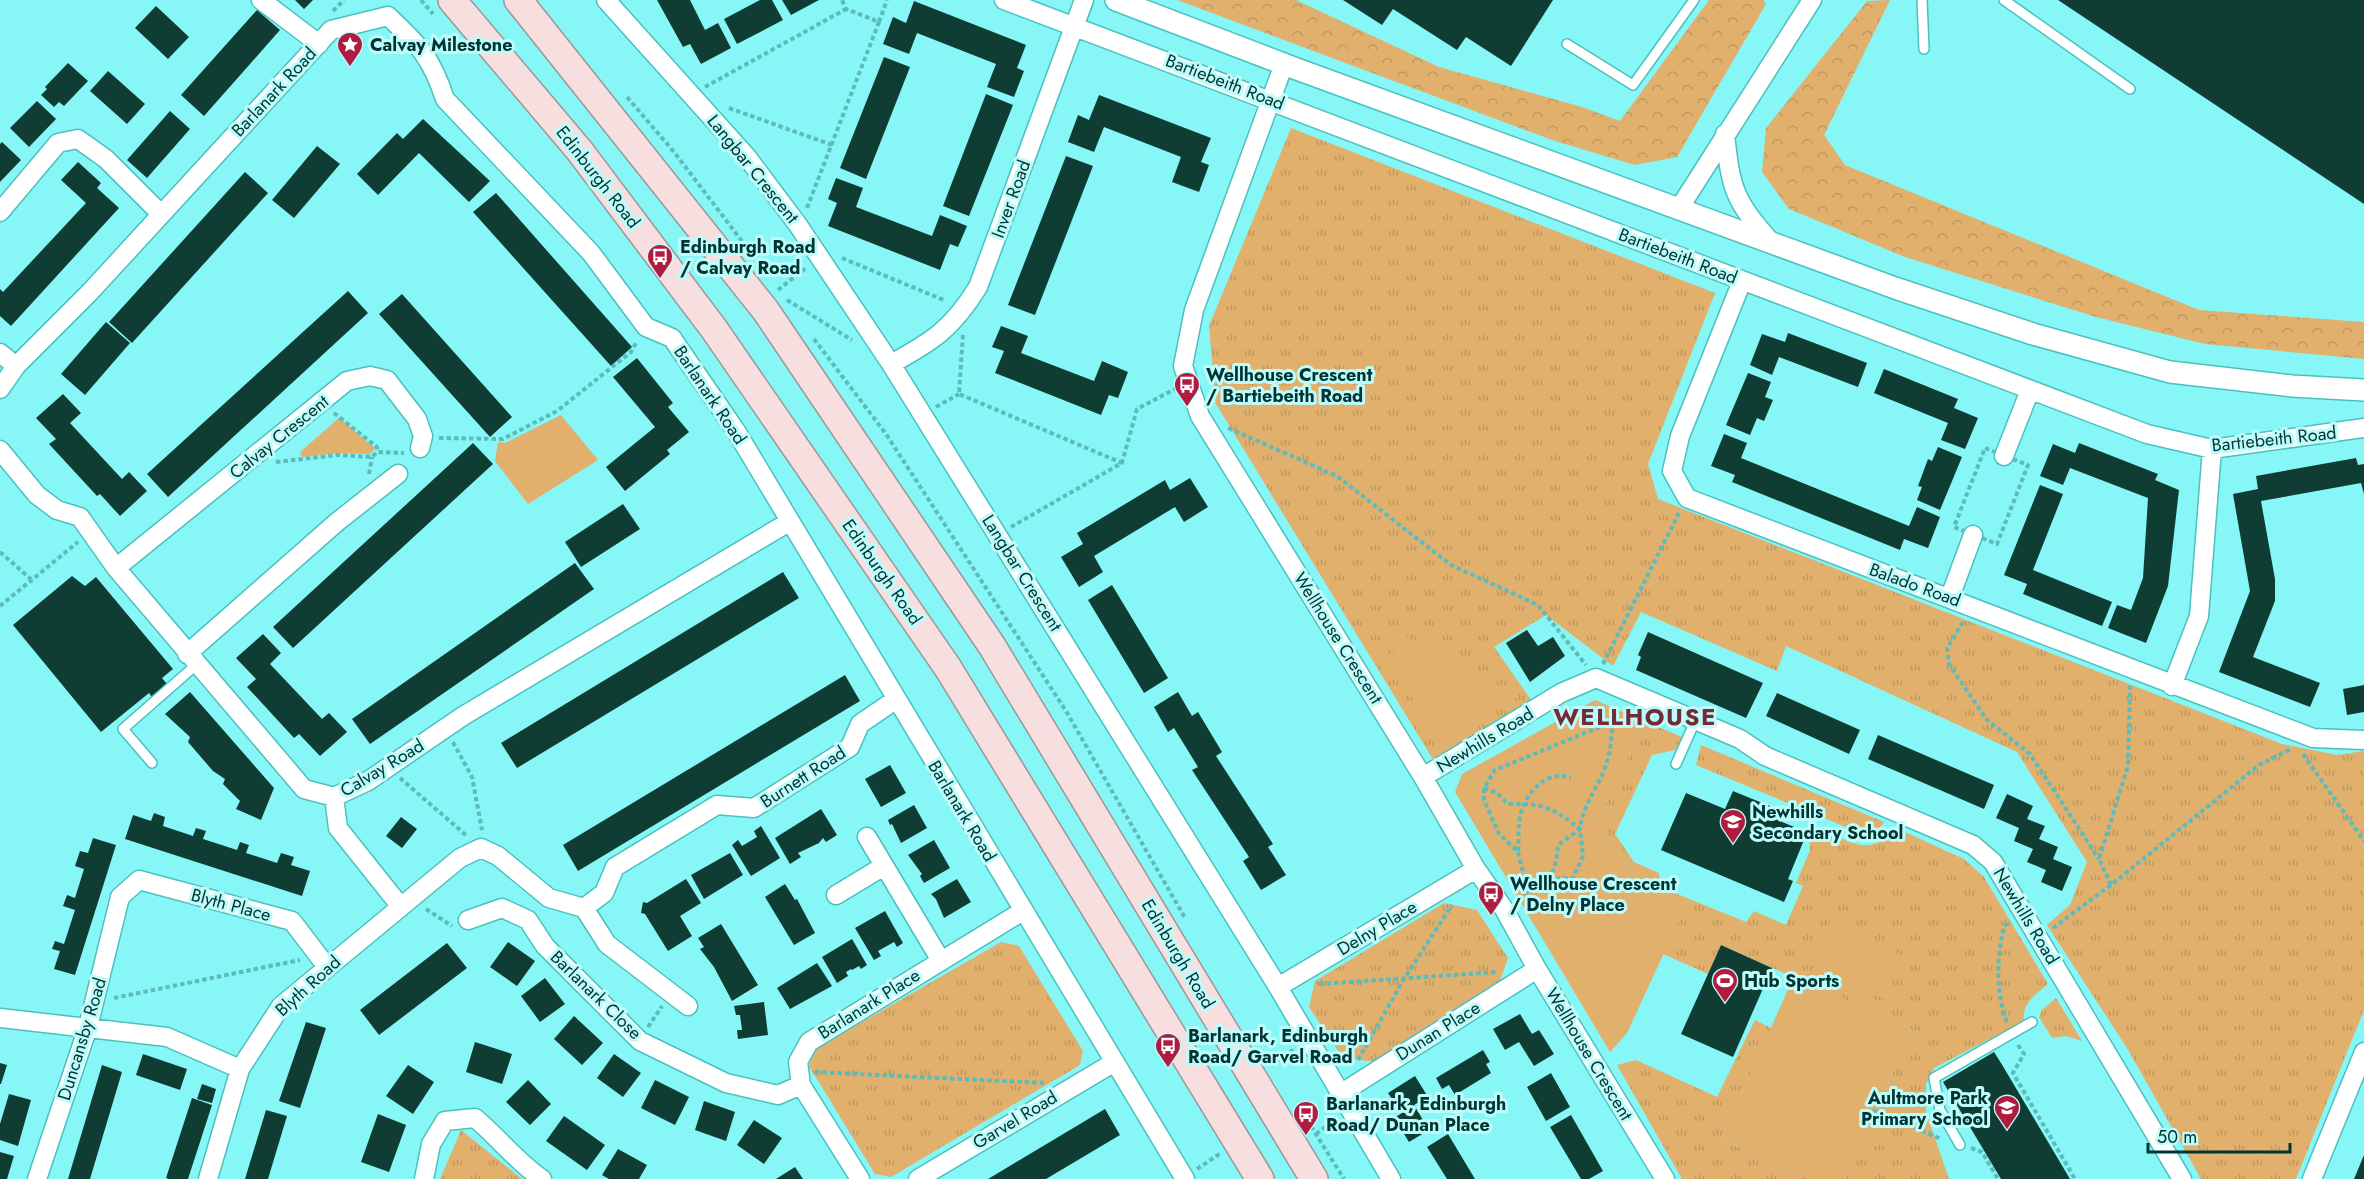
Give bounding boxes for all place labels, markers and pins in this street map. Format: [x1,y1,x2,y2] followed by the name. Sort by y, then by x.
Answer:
[335,30,365,68] place icon: Calvay Milestone
[370,32,512,58] place label: Calvay Milestone
[680,234,816,281] place label: Edinburgh Road / Calvay Road
[645,242,675,280] bus stop icon: Edinburgh Road / Calvay Road
[1206,362,1373,409] place label: Wellhouse Crescent / Bartiebeith Road
[1172,370,1202,408] bus stop icon: Wellhouse Crescent / Bartiebeith Road
[1752,799,1903,846] place label: Newhills Secondary School
[1718,807,1748,845] school or university icon: Newhills Secondary School
[1510,871,1677,918] place label: Wellhouse Crescent / Delny Place
[1476,879,1506,917] bus stop icon: Wellhouse Crescent / Delny Place
[1710,966,1740,1004] sports icon: Hub Sports
[1744,968,1839,994] place label: Hub Sports
[1188,1023,1368,1070] place label: Barlanark, Edinburgh Road/ Garvel Road
[1153,1031,1183,1069] bus stop icon: Barlanark, Edinburgh Road/ Garvel Road
[1861,1085,1989,1132] place label: Aultmore Park Primary School
[1326,1091,1506,1138] place label: Barlanark, Edinburgh Road/ Dunan Place
[1992,1093,2022,1131] school or university icon: Aultmore Park Primary School
[1291,1099,1321,1137] bus stop icon: Barlanark, Edinburgh Road/ Dunan Place

